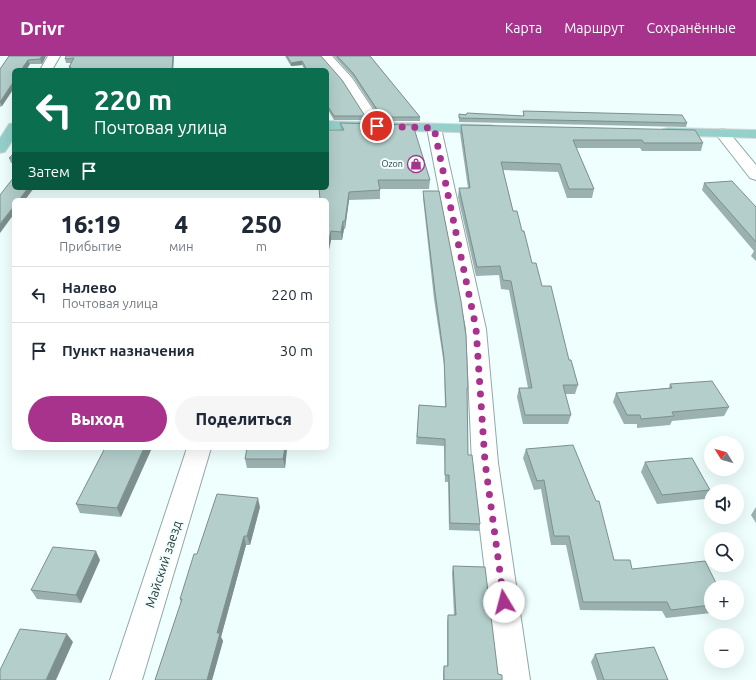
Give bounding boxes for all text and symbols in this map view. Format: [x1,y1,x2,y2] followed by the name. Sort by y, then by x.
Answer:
[20,17,65,39] text: Drivr
[505,20,542,36] text: Карта
[564,20,625,36] text: Маршрут
[647,20,736,36] text: Сохранённые
[28,84,80,136] icon: left
[94,84,172,115] text: 220 m
[360,109,394,143] pin
[366,115,388,137] icon: arrive
[94,117,227,137] text: Почтовая улица
[406,154,426,174] shop icon: Ozon
[382,159,403,169] place label: Ozon
[78,160,100,182] icon: arrive
[28,163,70,180] text: Затем
[60,211,120,238] text: 16:19
[175,211,188,238] text: 4
[241,211,282,238] text: 250
[59,239,122,253] text: Прибытие
[169,239,194,253] text: мин
[256,239,267,253] text: m
[62,279,117,296] text: Налево
[28,284,50,306] icon: left
[271,286,313,303] text: 220 m
[62,296,158,310] text: Почтовая улица
[28,340,50,362] icon: arrive
[62,342,195,359] text: Пункт назначения
[280,342,313,359] text: 30 m
[28,396,167,442] button: Выход
[175,396,313,442] button: Поделиться
[704,436,744,476] north arrow
[704,436,744,668] map controls
[704,484,744,524] button: sound
[142,518,184,609] street label: Майский заезд
[704,532,744,572] button: search
[704,580,744,620] button: +
[483,581,525,623] position arrow
[704,628,744,668] button: −

